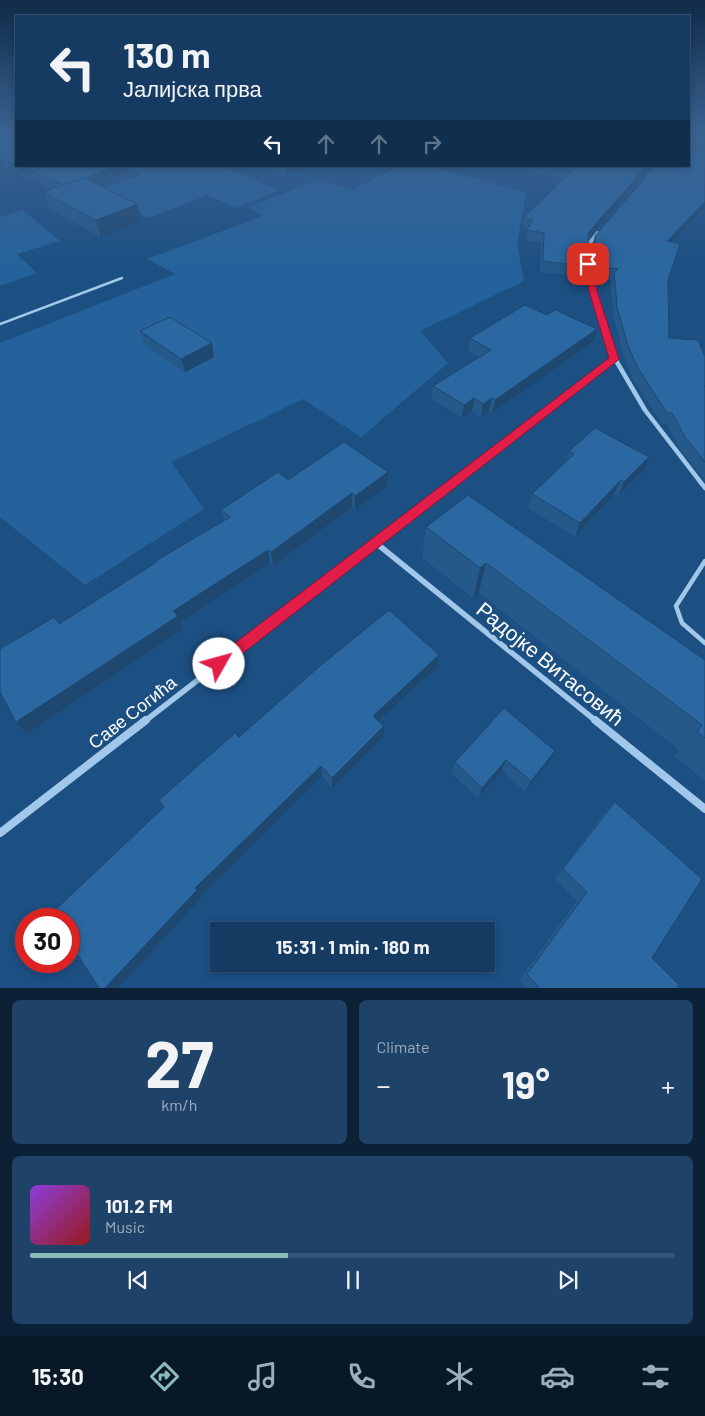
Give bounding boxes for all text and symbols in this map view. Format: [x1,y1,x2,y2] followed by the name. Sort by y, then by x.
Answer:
[123,33,210,75] text: 130 m
[40,35,105,100] icon: left
[123,75,262,101] text: Јалијска прва
[259,130,287,158] icon: left
[312,130,340,158] icon: ahead
[365,130,393,158] icon: ahead
[418,130,446,158] icon: right
[567,243,609,285] pin
[574,250,602,278] icon: arrive
[472,596,630,730] street label: Радојке Витасовић
[192,637,244,689] position arrow
[84,670,181,753] street label: Саве Согића
[15,908,80,973] speed limit sign: 30
[275,935,430,958] text: 15:31 · 1 min · 180 m
[145,1023,214,1101] text: 27
[377,1037,429,1056] text: Climate
[502,1061,550,1107] text: 19°
[377,1068,391,1102] text: −
[661,1068,675,1102] text: +
[161,1095,197,1114] text: km/h
[105,1194,173,1217] text: 101.2 FM
[105,1217,145,1236] text: Music
[124,1266,152,1294] icon: previous
[339,1266,367,1294] icon: pause
[554,1266,582,1294] icon: next
[147,1359,182,1394] icon: directions
[245,1359,280,1394] icon: music
[344,1359,379,1394] icon: phone
[442,1359,477,1394] icon: climate
[540,1359,575,1394] icon: car
[638,1359,673,1394] icon: filters
[32,1363,84,1389] text: 15:30

